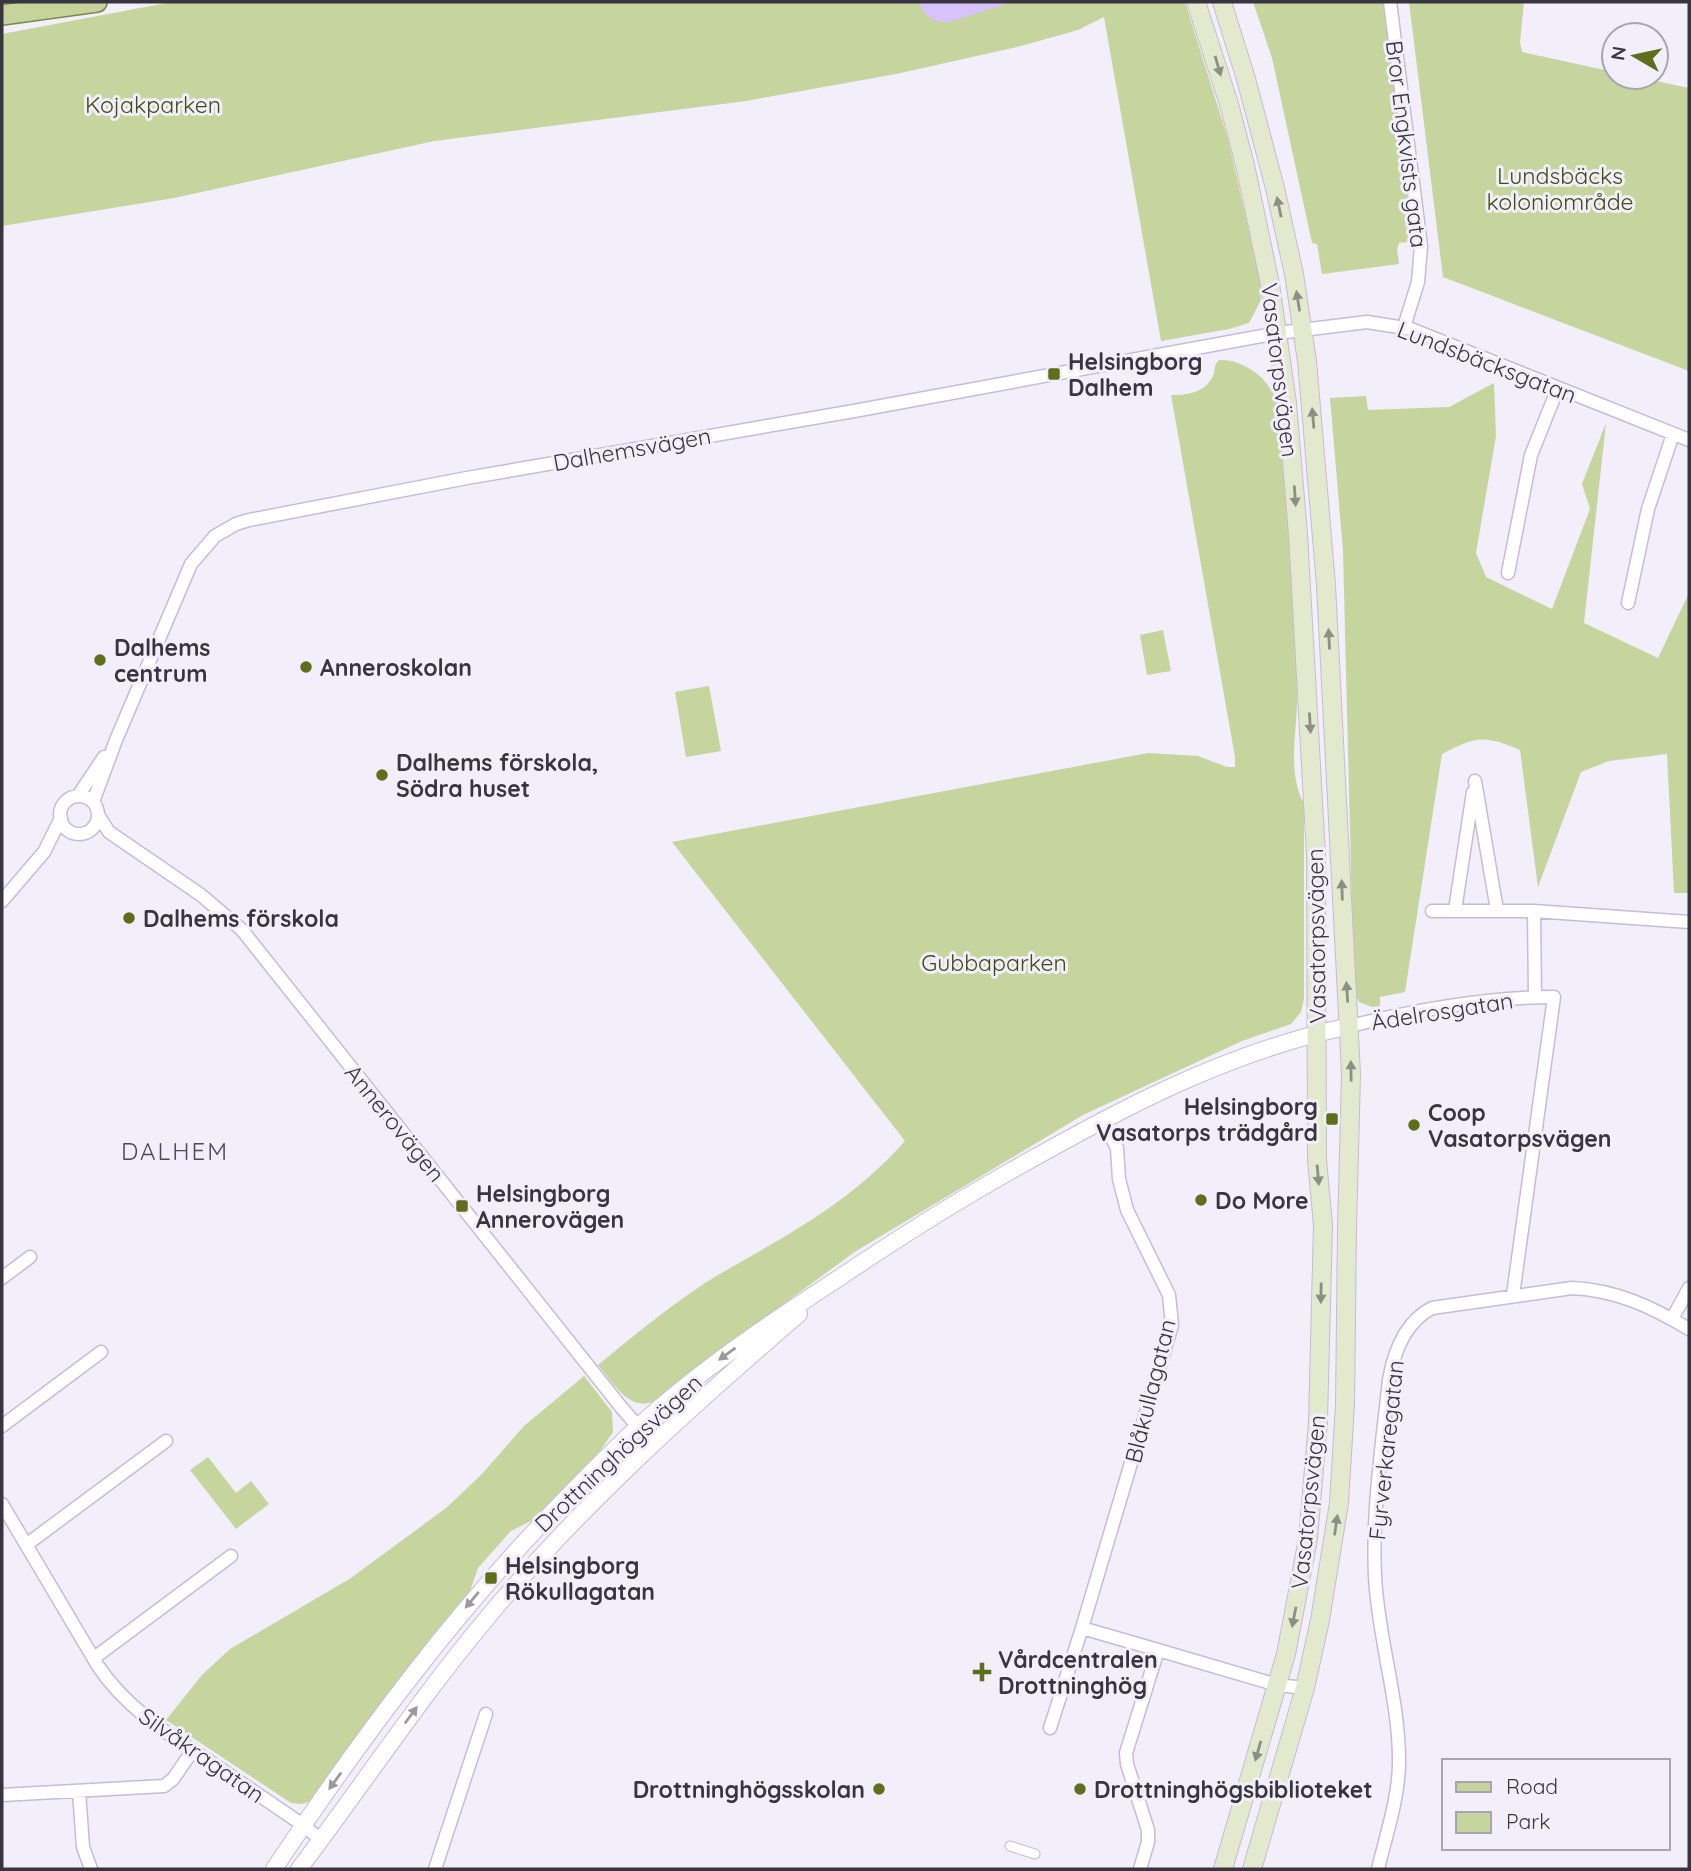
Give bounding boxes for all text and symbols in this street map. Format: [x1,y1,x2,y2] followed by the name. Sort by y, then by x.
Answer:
[1600,21,1670,91] north arrow
[1380,39,1434,249] street label: Bror Engkvists gata
[1605,45,1631,62] text: N
[1213,56,1223,77] one-way arrow
[85,90,221,119] park label: Kojakparken
[1486,161,1634,216] park label: Lundsbäcks koloniområde
[1274,196,1285,218] one-way arrow
[1255,281,1305,459] street label: Vasatorpsvägen
[1292,290,1303,312] one-way arrow
[1393,315,1581,409] street label: Lundsbäcksgatan
[1068,347,1202,402] place label: Helsingborg Dalhem
[1046,366,1062,382] marker: Helsingborg Dalhem
[1307,407,1318,429] one-way arrow
[551,421,713,477] street label: Dalhemsvägen
[1290,485,1301,507] one-way arrow
[1324,628,1335,650] one-way arrow
[114,633,210,688] place label: Dalhems centrum
[92,652,108,668] marker: Dalhems centrum
[320,653,472,682] place label: Anneroskolan
[298,659,314,675] marker: Anneroskolan
[1305,712,1316,734] one-way arrow
[396,748,598,803] place label: Dalhems förskola, Södra huset
[374,767,390,783] marker: Dalhems förskola, Södra huset
[1300,848,1332,1024] street label: Vasatorpsvägen
[1337,879,1348,901] one-way arrow
[143,904,339,933] place label: Dalhems förskola
[121,910,137,926] marker: Dalhems förskola
[921,948,1067,977] park label: Gubbaparken
[1341,981,1352,1003] one-way arrow
[1369,985,1515,1037] street label: Ädelrosgatan
[339,1058,451,1188] street label: Annerovägen
[1345,1060,1357,1082] one-way arrow
[1096,1092,1318,1147] place label: Helsingborg Vasatorps trädgård
[1428,1098,1611,1153] place label: Coop Vasatorpsvägen
[1324,1111,1340,1127] marker: Helsingborg Vasatorps trädgård
[1406,1117,1422,1133] marker: Coop Vasatorpsvägen
[121,1136,229,1166] district label: DALHEM
[1313,1164,1324,1186] one-way arrow
[476,1179,624,1234] place label: Helsingborg Annerovägen
[1215,1186,1309,1215] place label: Do More
[1193,1192,1209,1208] marker: Do More
[454,1198,470,1214] marker: Helsingborg Annerovägen
[1316,1282,1327,1304] one-way arrow
[1118,1316,1182,1466] street label: Blåkullagatan
[719,1347,737,1362] one-way arrow
[1362,1359,1410,1541] street label: Fyrverkaregatan
[528,1368,708,1538] street label: Drottninghögsvägen
[1284,1413,1332,1591] street label: Vasatorpsvägen
[1331,1514,1342,1536] one-way arrow
[505,1551,655,1606] place label: Helsingborg Rökullagatan
[483,1570,499,1586] marker: Helsingborg Rökullagatan
[465,1591,480,1609] one-way arrow
[1289,1606,1300,1628] one-way arrow
[998,1645,1158,1700] place label: Vårdcentralen Drottninghög
[972,1662,992,1682] marker: Vårdcentralen Drottninghög
[134,1701,270,1809] street label: Silvåkragatan
[404,1706,418,1724] one-way arrow
[1252,1740,1263,1762] one-way arrow
[1442,1759,1670,1850] legend
[328,1772,342,1790] one-way arrow
[1506,1773,1558,1799] text: Road
[633,1775,865,1804] place label: Drottninghögsskolan
[1094,1775,1373,1804] place label: Drottninghögsbiblioteket
[871,1781,887,1797] marker: Drottninghögsskolan
[1072,1781,1088,1797] marker: Drottninghögsbiblioteket
[1506,1808,1550,1834] text: Park

